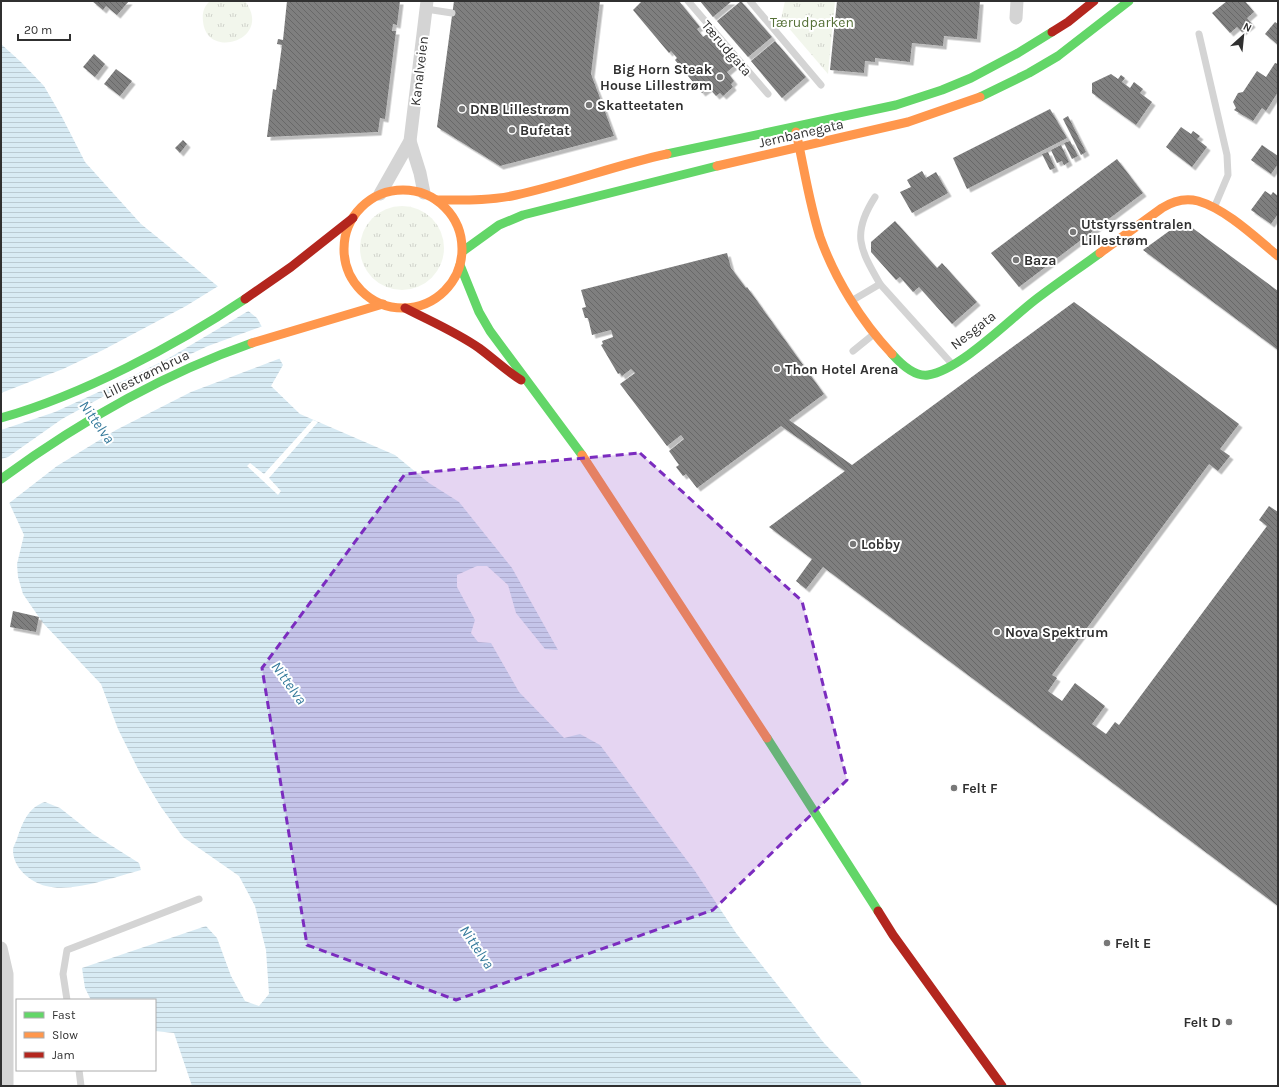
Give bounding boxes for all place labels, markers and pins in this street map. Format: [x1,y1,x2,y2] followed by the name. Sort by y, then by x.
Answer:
[600,61,713,94] place label: Big Horn Steak House Lillestrøm
[715,72,725,82] marker: Big Horn Steak House Lillestrøm
[597,97,684,114] place label: Skatteetaten
[584,100,594,110] marker: Skatteetaten
[470,101,569,118] place label: DNB Lillestrøm
[457,104,467,114] marker: DNB Lillestrøm
[520,122,570,139] place label: Bufetat
[507,125,517,135] marker: Bufetat
[1081,216,1192,249] place label: Utstyrssentralen Lillestrøm
[1068,227,1078,237] marker: Utstyrssentralen Lillestrøm
[1024,252,1056,269] place label: Baza
[1011,255,1021,265] marker: Baza
[785,361,898,378] place label: Thon Hotel Arena
[772,364,782,374] marker: Thon Hotel Arena
[861,536,900,553] place label: Lobby
[848,539,858,549] marker: Lobby
[1005,624,1108,641] place label: Nova Spektrum
[992,627,1002,637] marker: Nova Spektrum
[962,780,998,797] place label: Felt F
[949,783,959,793] marker: Felt F
[1115,935,1151,952] place label: Felt E
[1102,938,1112,948] marker: Felt E
[1183,1014,1221,1031] place label: Felt D
[1224,1017,1234,1027] marker: Felt D

